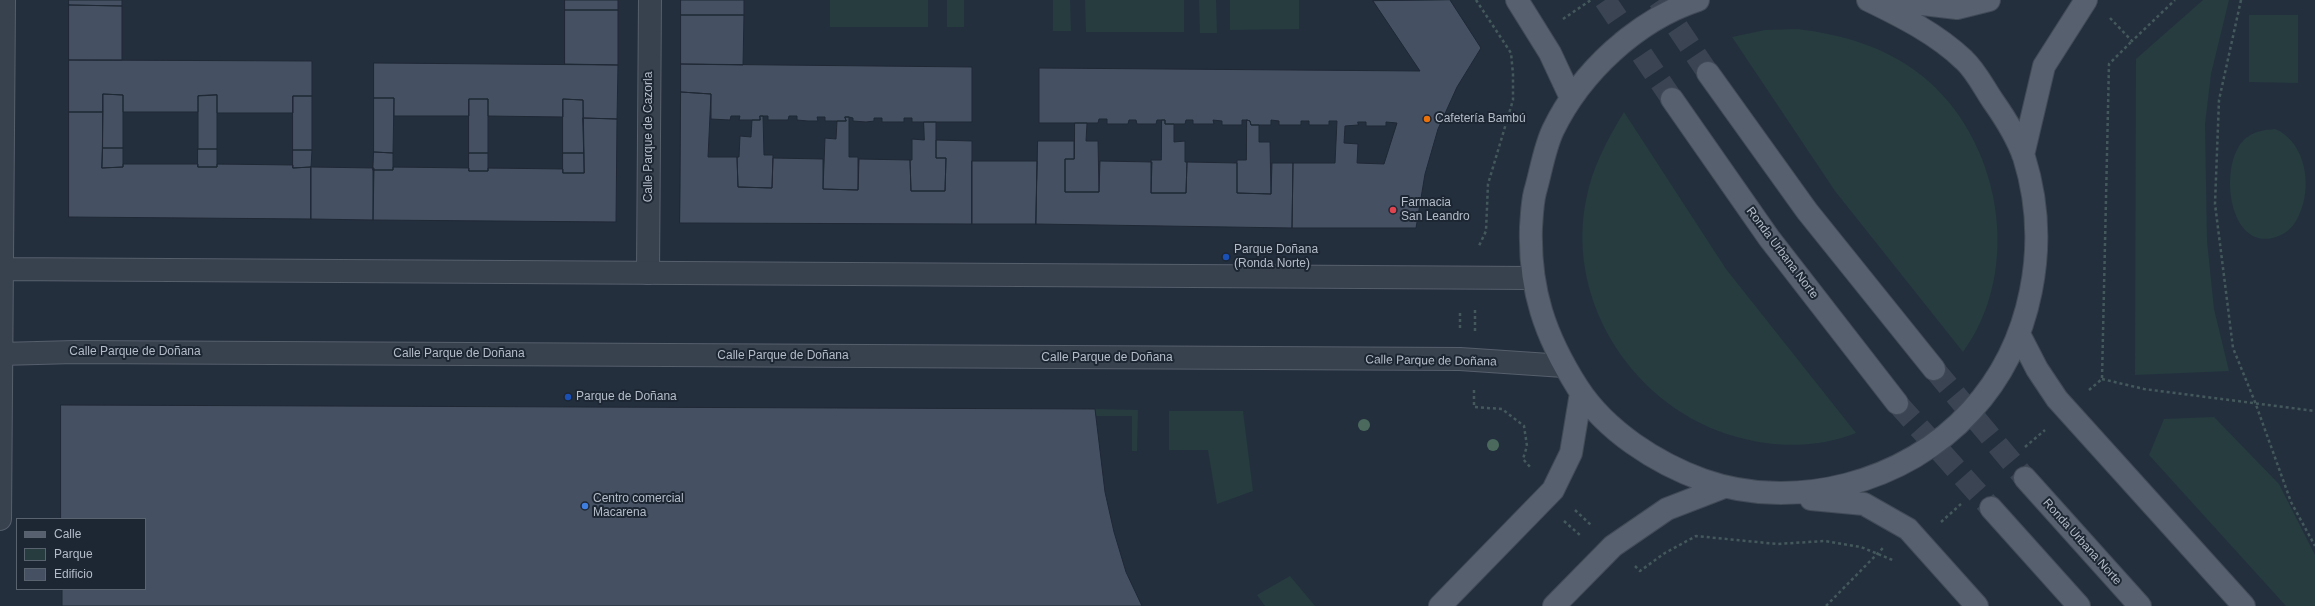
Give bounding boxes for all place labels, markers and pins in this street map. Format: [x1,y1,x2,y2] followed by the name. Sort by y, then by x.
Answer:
[1435,112,1526,126] place label: Cafetería Bambú
[1422,114,1432,124] marker: Cafetería Bambú
[1401,196,1470,224] place label: Farmacia San Leandro
[1388,205,1398,215] marker: Farmacia San Leandro
[1234,243,1318,271] place label: Parque Doñana (Ronda Norte)
[1221,252,1231,262] marker: Parque Doñana (Ronda Norte)
[576,390,677,404] place label: Parque de Doñana
[563,392,573,402] marker: Parque de Doñana
[593,492,684,520] place label: Centro comercial Macarena
[580,501,590,511] marker: Centro comercial Macarena

